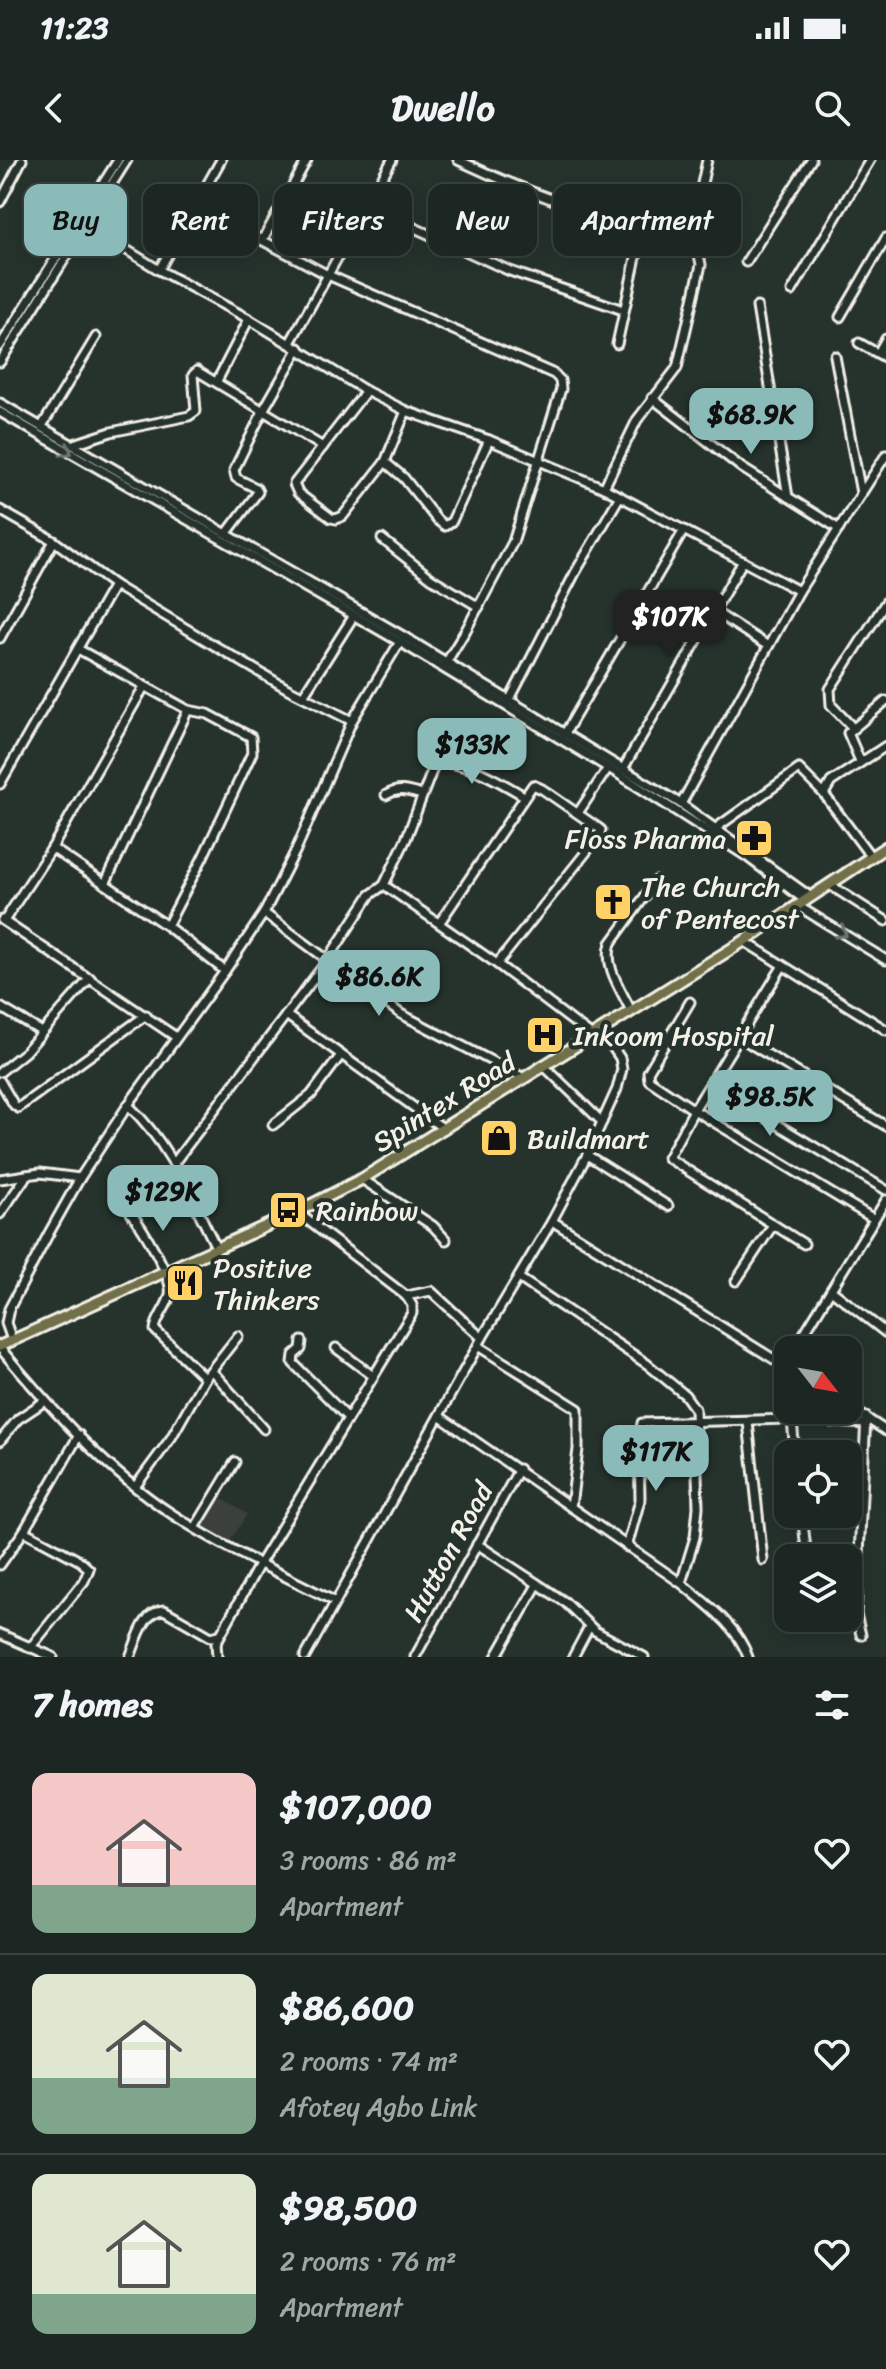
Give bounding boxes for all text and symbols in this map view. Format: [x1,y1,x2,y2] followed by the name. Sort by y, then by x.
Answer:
[40,1,109,55] text: 11:23
[391,76,495,140] text: Dwello
[32,86,76,130] icon: back
[810,86,854,130] icon: search
[24,184,127,256] chip: Buy
[143,184,258,256] chip: Rent
[274,184,412,256] chip: Filters
[428,184,537,256] chip: New
[553,184,741,256] chip: Apartment
[686,388,816,456] pin: $68.9K
[707,391,795,437] text: $68.9K
[59,442,74,457] one-way arrow
[614,590,726,658] pin: $107K
[632,593,708,639] text: $107K
[416,718,528,786] pin: $133K
[435,721,509,767] text: $133K
[565,814,726,863] place label: Floss Pharma
[733,817,775,859] pharmacy icon: Floss Pharma
[641,862,800,943] place label: The Church of Pentecost
[592,881,634,923] church icon: The Church of Pentecost
[833,924,848,939] one-way arrow
[314,950,444,1018] pin: $86.6K
[336,953,422,999] text: $86.6K
[572,1011,775,1060] place label: Inkoom Hospital
[524,1014,566,1056] hospital icon: Inkoom Hospital
[362,1037,528,1166] street label: Spintex Road
[705,1070,835,1138] pin: $98.5K
[726,1073,814,1119] text: $98.5K
[527,1114,649,1163] place label: Buildmart
[478,1117,520,1159] shop icon: Buildmart
[107,1165,219,1233] pin: $129K
[125,1168,201,1214] text: $129K
[316,1186,418,1235] place label: Rainbow
[267,1189,309,1231] bus stop icon: Rainbow
[213,1243,320,1324] place label: Positive Thinkers
[164,1262,206,1304] restaurant icon: Positive Thinkers
[774,1336,862,1424] north arrow
[774,1336,862,1632] map controls
[600,1425,712,1493] pin: $117K
[621,1428,691,1474] text: $117K
[774,1440,862,1528] button: locate
[389,1471,508,1631] street label: Hutton Road
[774,1544,862,1632] button: layers
[32,1675,153,1735] text: 7 homes
[810,1683,854,1727] icon: filters
[280,1777,432,1837] text: $107,000
[96,1805,192,1901] icon: home
[810,1831,854,1875] icon: heart
[280,1837,457,1883] text: 3 rooms · 86 m²
[280,1883,403,1929] text: Apartment
[280,1978,414,2038] text: $86,600
[96,2006,192,2102] icon: home
[810,2032,854,2076] icon: heart
[280,2038,458,2084] text: 2 rooms · 74 m²
[280,2084,477,2130] text: Afotey Agbo Link
[280,2178,417,2238] text: $98,500
[96,2206,192,2302] icon: home
[810,2232,854,2276] icon: heart
[280,2238,457,2284] text: 2 rooms · 76 m²
[280,2284,403,2330] text: Apartment

